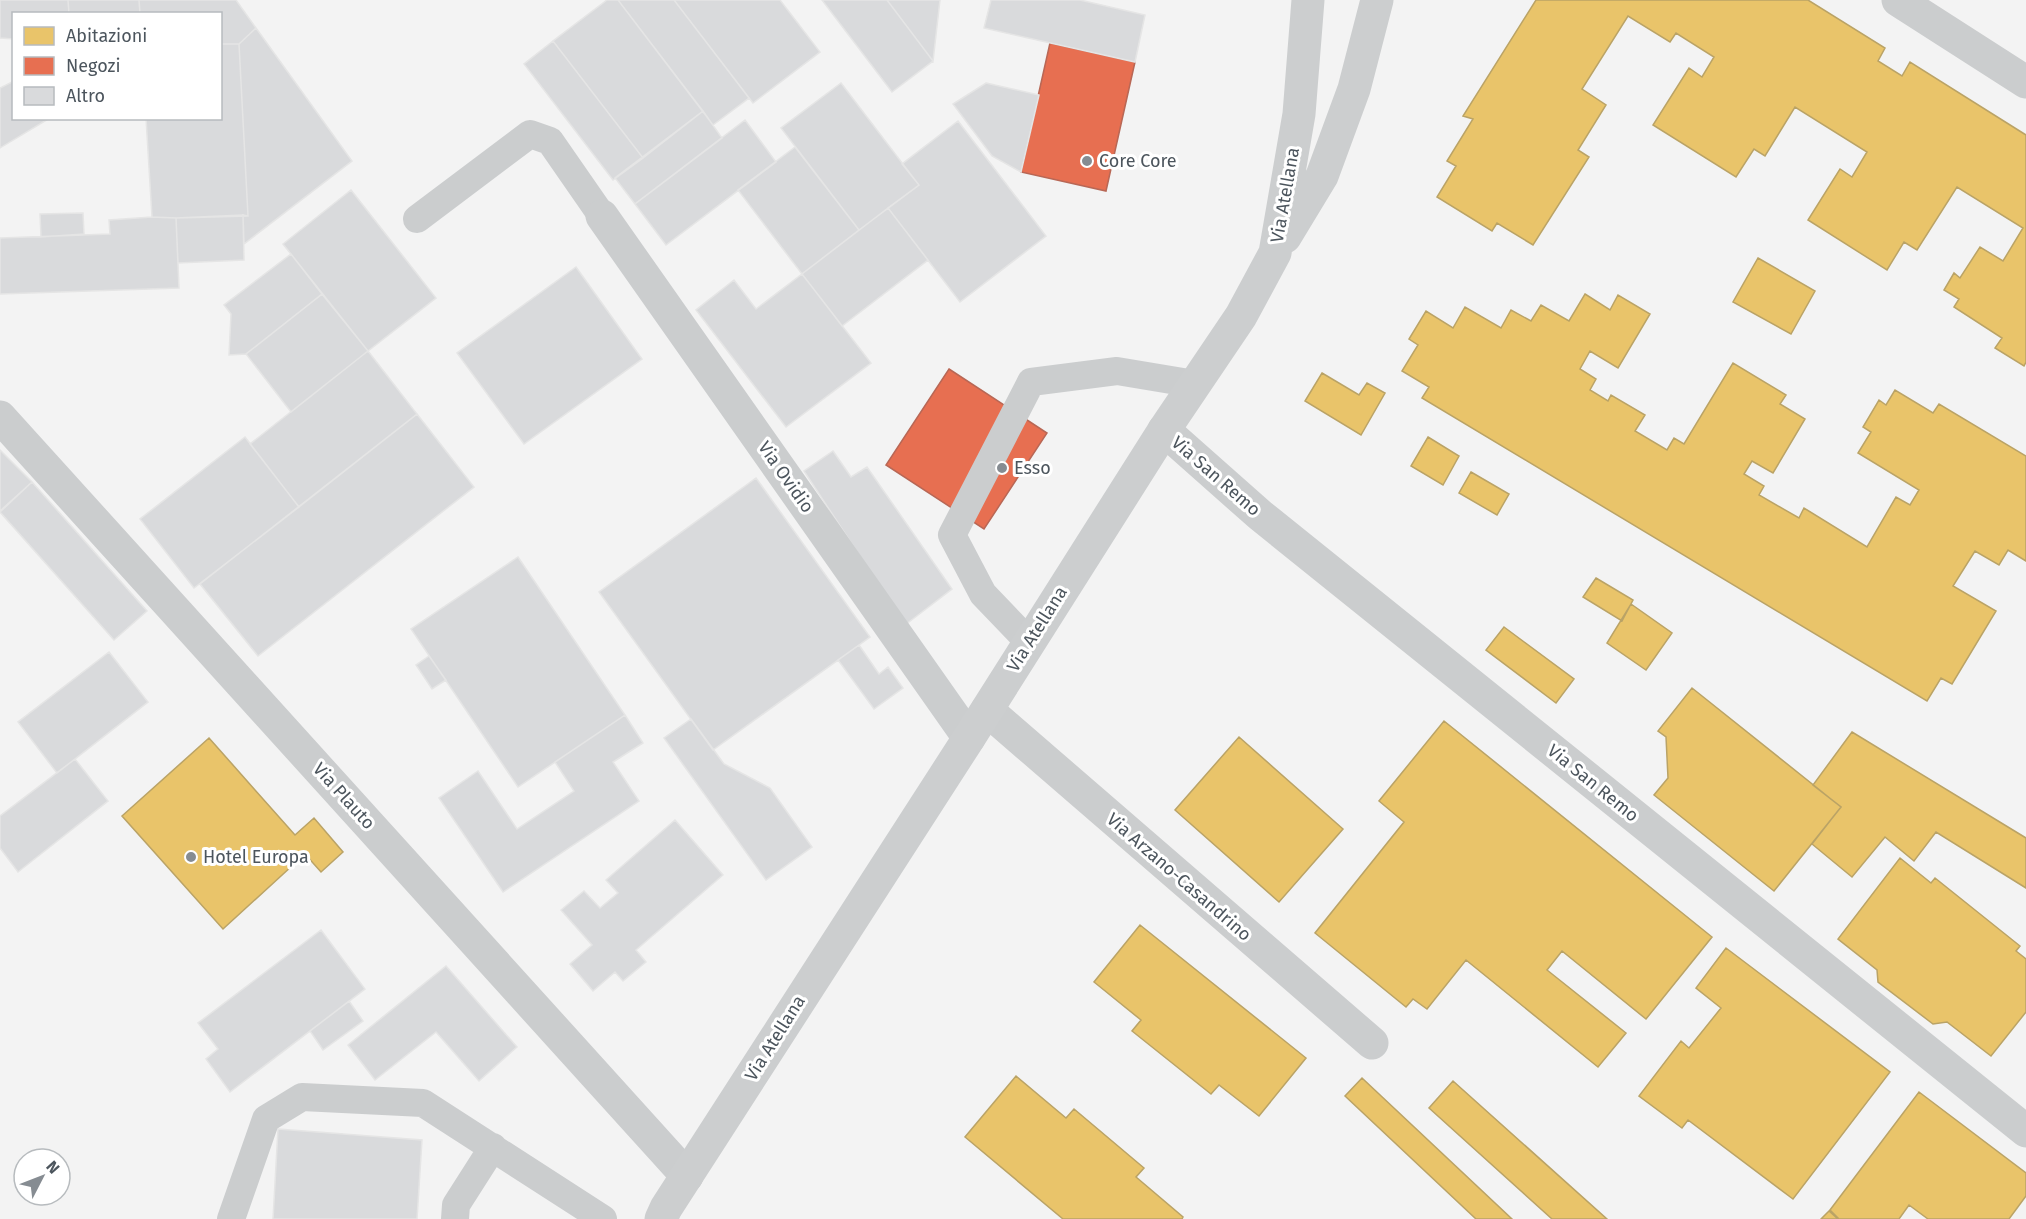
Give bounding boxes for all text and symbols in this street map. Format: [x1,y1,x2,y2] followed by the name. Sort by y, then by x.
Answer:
[12,12,222,120] legend
[66,25,147,47] text: Abitazioni
[66,55,121,77] text: Negozi
[66,85,105,107] text: Altro
[1266,146,1304,244] street label: Via Atellana
[1099,150,1177,172] place label: Core Core
[1080,154,1094,168] marker: Core Core
[1167,431,1265,521] street label: Via San Remo
[753,437,819,517] street label: Via Ovidio
[1014,457,1051,479] place label: Esso
[995,461,1009,475] marker: Esso
[1002,582,1072,676] street label: Via Atellana
[1543,740,1643,826] street label: Via San Remo
[308,758,380,834] street label: Via Plauto
[1102,808,1256,946] street label: Via Arzano-Casandrino
[203,846,309,868] place label: Hotel Europa
[184,850,198,864] marker: Hotel Europa
[740,991,810,1085] street label: Via Atellana
[12,1147,72,1207] north arrow
[42,1157,63,1178] text: N

